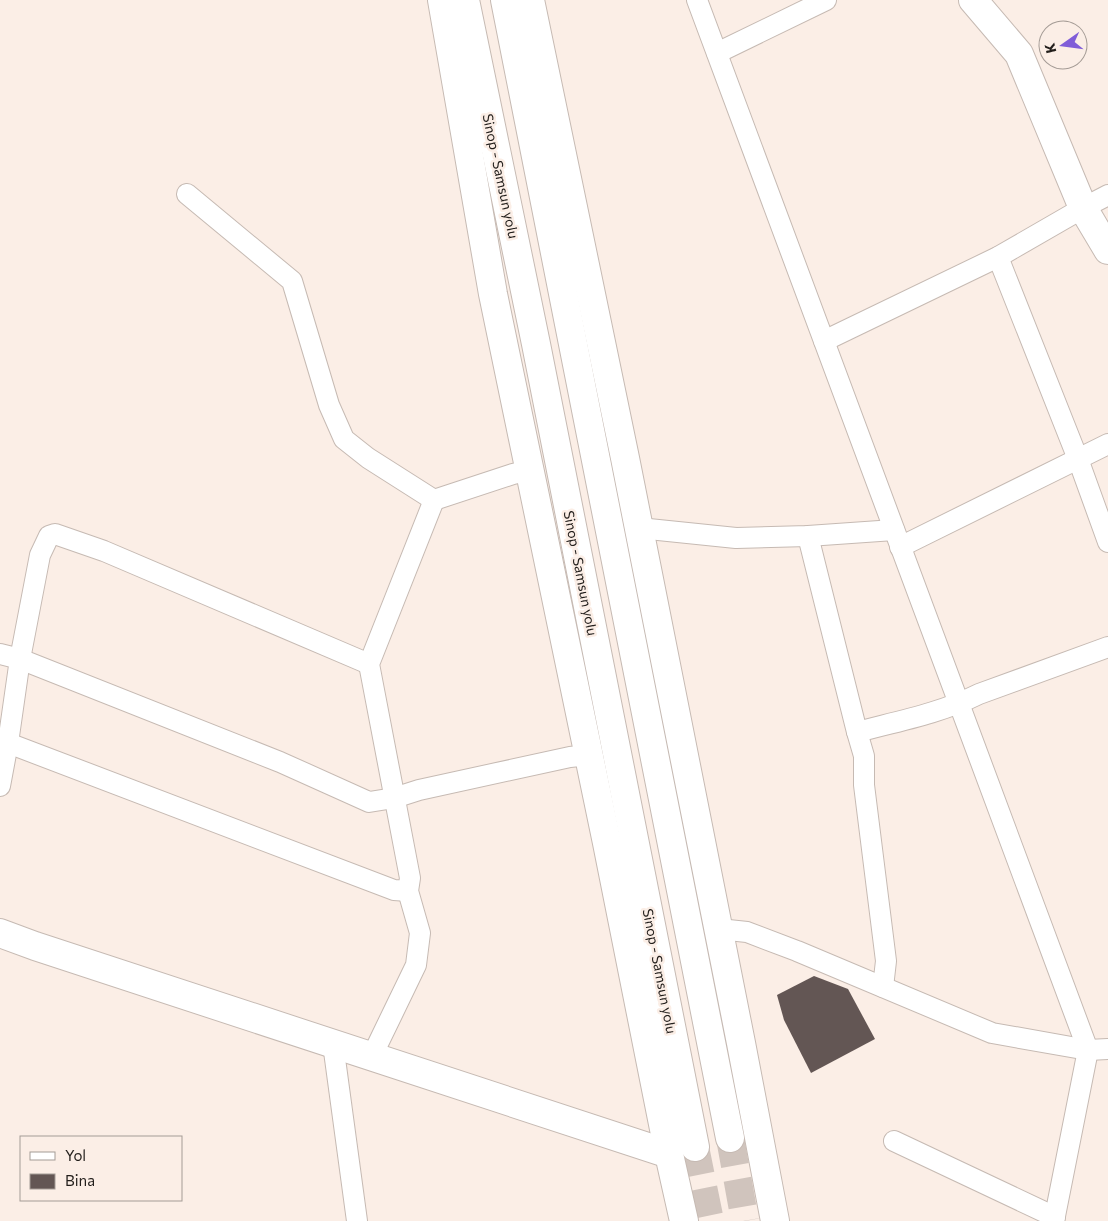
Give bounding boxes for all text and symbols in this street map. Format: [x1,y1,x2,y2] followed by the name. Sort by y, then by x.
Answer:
[1038,20,1088,70] north arrow
[1040,41,1059,55] text: K
[479,112,523,240] street label: Sinop - Samsun yolu
[561,509,601,637] street label: Sinop - Samsun yolu
[640,907,680,1035] street label: Sinop - Samsun yolu
[20,1136,182,1201] legend
[65,1146,86,1164] text: Yol
[65,1171,95,1189] text: Bina

